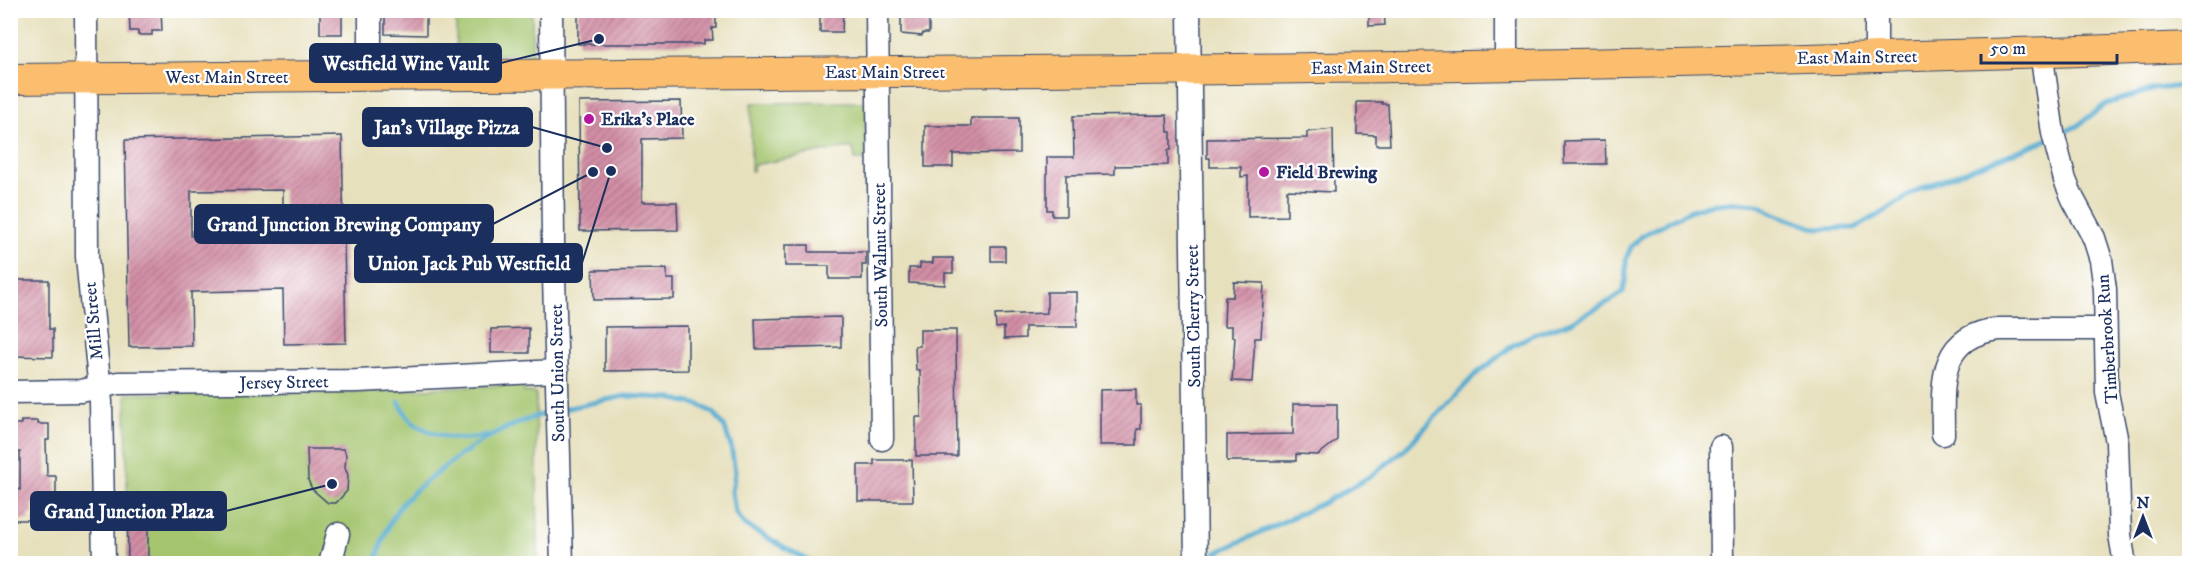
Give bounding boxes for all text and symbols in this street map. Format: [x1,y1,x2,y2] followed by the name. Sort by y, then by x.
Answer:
[1981,27,2118,65] scale bar
[1990,38,2026,60] text: 50 m
[310,44,501,82] callout: Westfield Wine Vault
[1797,46,1918,70] street label: East Main Street
[322,52,490,77] text: Westfield Wine Vault
[1311,56,1432,80] street label: East Main Street
[825,62,946,84] street label: East Main Street
[164,67,289,89] street label: West Main Street
[363,108,532,146] callout: Jan's Village Pizza
[601,109,695,131] place label: Erika's Place
[582,112,596,126] marker: Erika's Place
[372,116,520,141] text: Jan's Village Pizza
[1276,162,1378,184] place label: Field Brewing
[1257,165,1271,179] marker: Field Brewing
[869,182,893,327] street label: South Walnut Street
[195,205,493,243] callout: Grand Junction Brewing Company
[207,213,481,238] text: Grand Junction Brewing Company
[355,244,582,282] callout: Union Jack Pub Westfield
[1182,244,1206,388] street label: South Cherry Street
[367,252,572,277] text: Union Jack Pub Westfield
[2092,273,2123,404] street label: Timberbrook Run
[80,281,108,361] street label: Mill Street
[546,304,570,442] street label: South Union Street
[237,371,329,395] street label: Jersey Street
[2113,487,2173,547] north arrow
[31,492,226,530] callout: Grand Junction Plaza
[2136,493,2150,513] text: N
[44,500,215,525] text: Grand Junction Plaza

